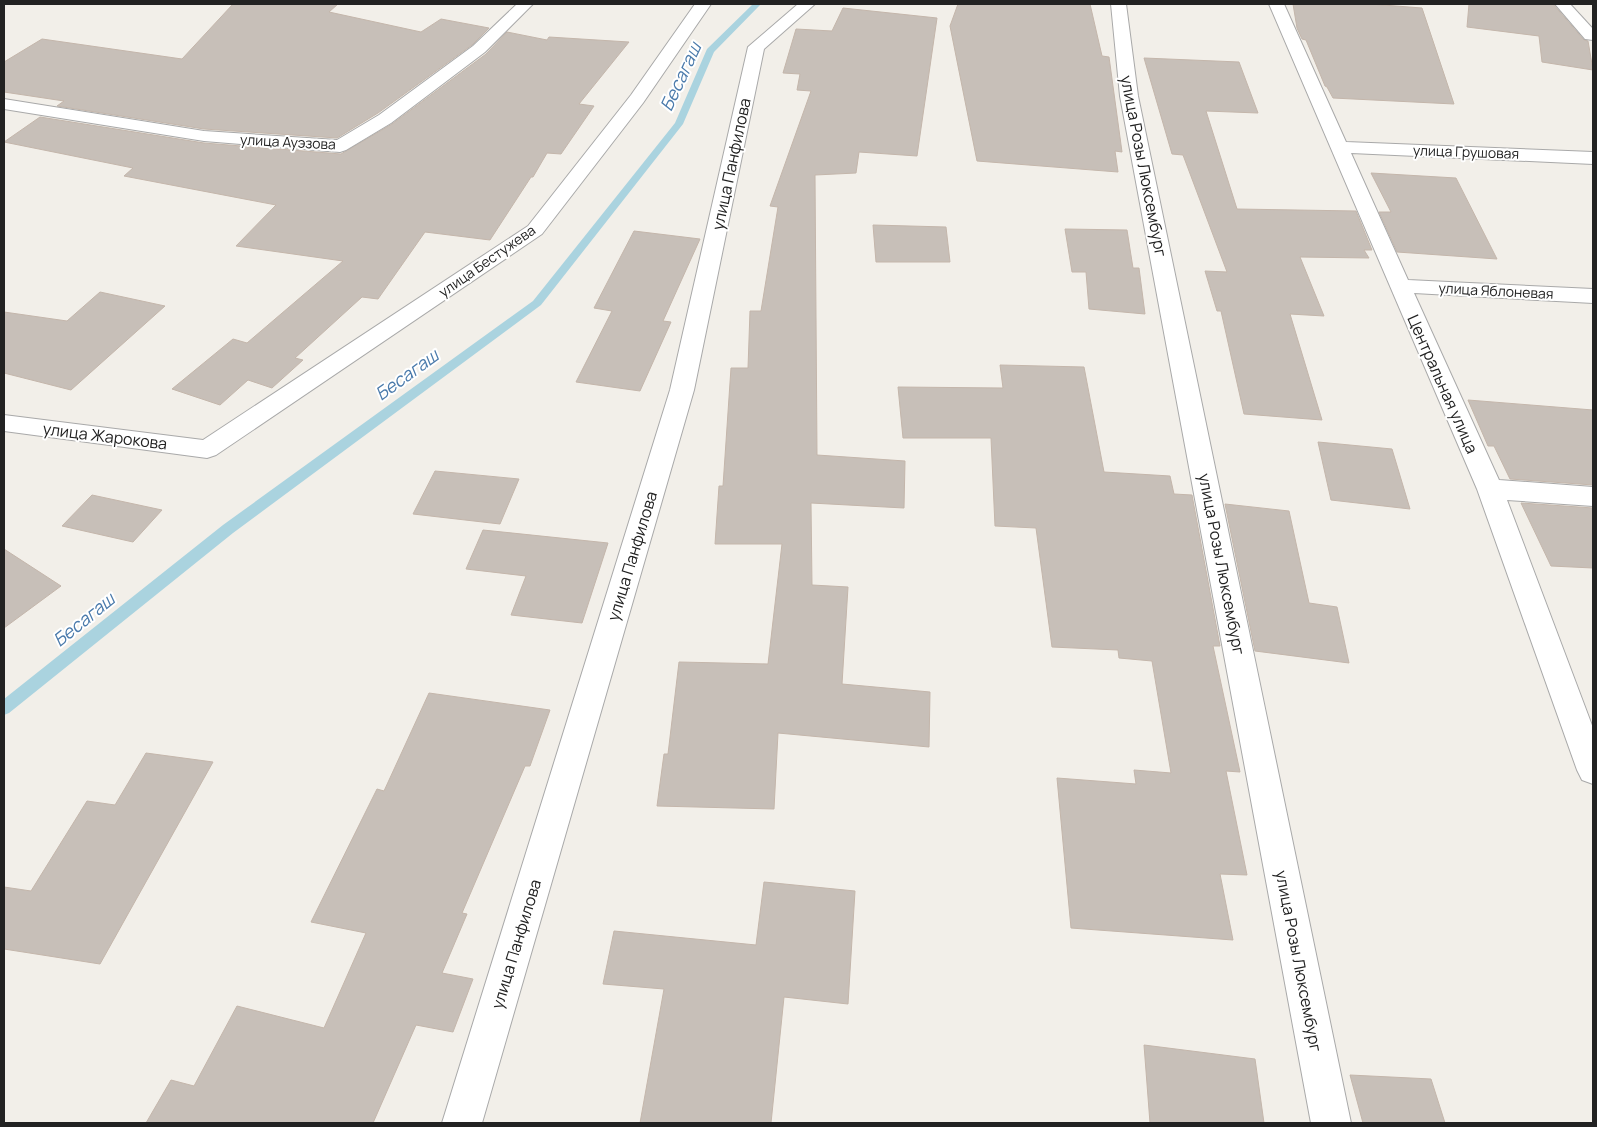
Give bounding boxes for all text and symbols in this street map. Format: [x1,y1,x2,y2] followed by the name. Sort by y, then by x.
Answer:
[654,37,707,115] water label: Бесагаш
[1116,73,1172,259] street label: улица Розы Люксембург
[706,96,756,232] street label: улица Панфилова
[240,130,336,153] street label: улица Ауэзова
[1413,140,1520,163] street label: улица Грушовая
[435,220,539,301] street label: улица Бестужева
[1438,278,1554,303] street label: улица Яблоневая
[1402,311,1484,457] street label: Центральная улица
[370,342,444,405] water label: Бесагаш
[42,417,168,455] street label: улица Жарокова
[1194,471,1250,657] street label: улица Розы Люксембург
[602,488,662,624] street label: улица Панфилова
[47,586,120,652] water label: Бесагаш
[1271,868,1327,1054] street label: улица Розы Люксембург
[486,876,546,1012] street label: улица Панфилова

